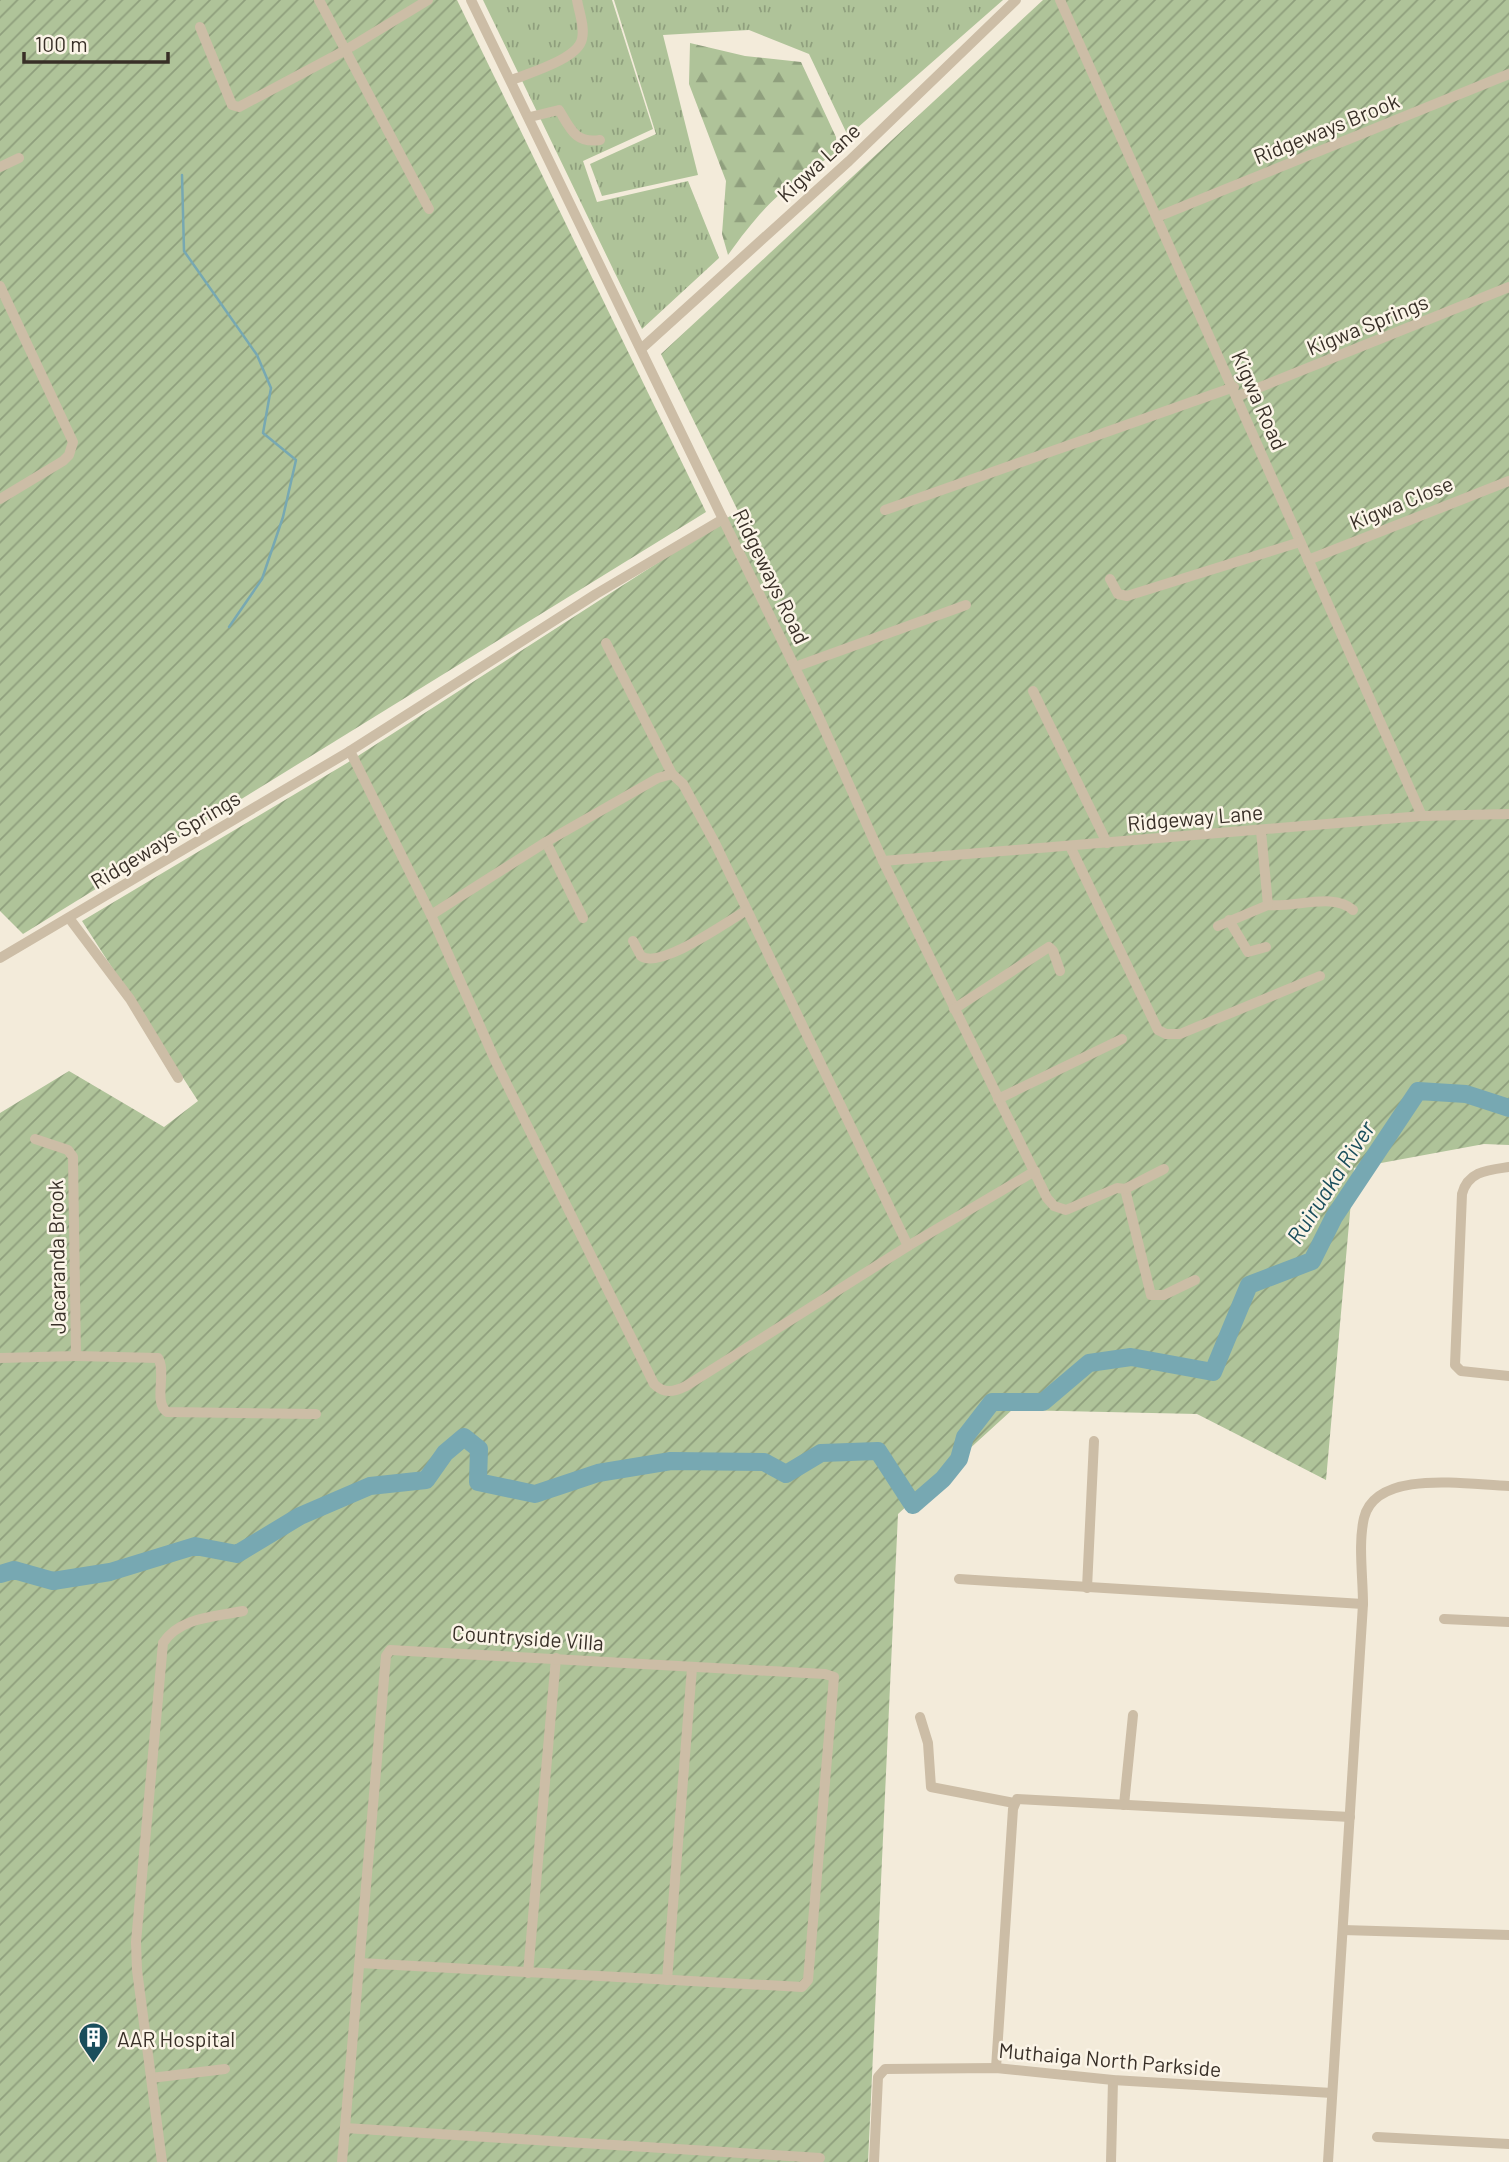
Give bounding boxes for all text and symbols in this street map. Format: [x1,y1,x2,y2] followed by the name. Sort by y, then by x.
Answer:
[24,21,168,65] scale bar
[35,31,88,56] text: 100 m
[1250,87,1402,169] street label: Ridgeways Brook
[771,117,865,207] street label: Kigwa Lane
[1303,288,1431,360] street label: Kigwa Springs
[1227,347,1293,453] street label: Kigwa Road
[1346,470,1456,534] street label: Kigwa Close
[729,504,815,648] street label: Ridgeways Road
[86,784,244,894] street label: Ridgeways Springs
[1126,799,1264,835] street label: Ridgeway Lane
[1280,1115,1381,1249] water label: Ruiruaka River
[42,1180,70,1334] street label: Jacaranda Brook
[451,1619,605,1655] street label: Countryside Villa
[77,2021,111,2065] building icon: AAR Hospital
[117,2026,235,2051] place label: AAR Hospital
[998,2037,1222,2081] street label: Muthaiga North Parkside

